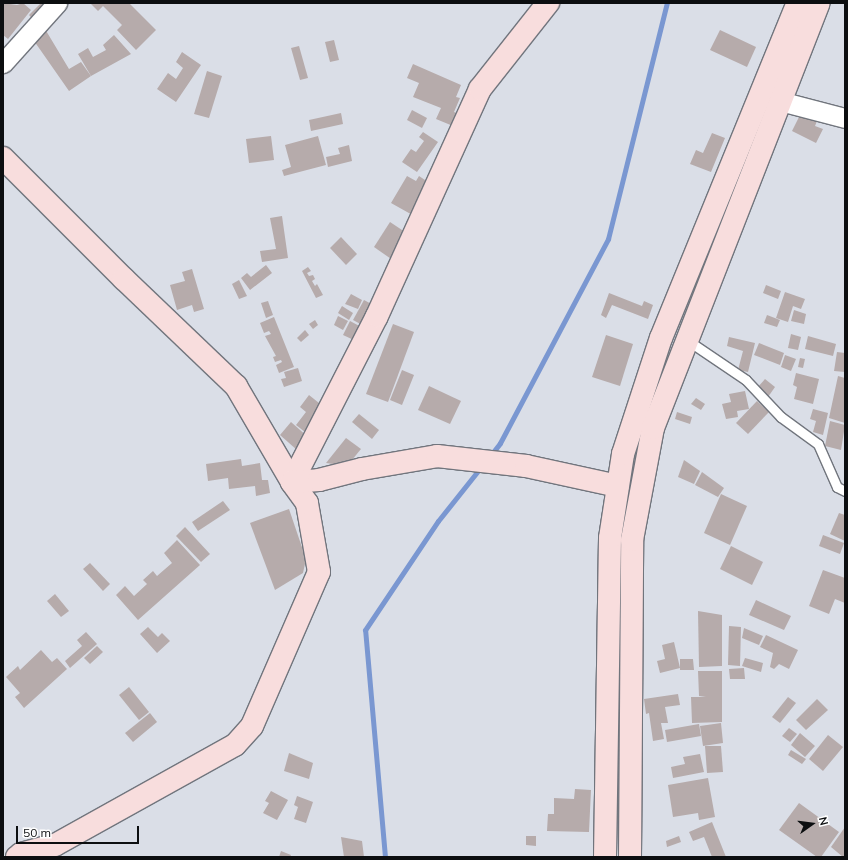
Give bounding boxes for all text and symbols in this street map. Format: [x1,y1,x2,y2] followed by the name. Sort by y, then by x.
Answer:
[792,804,832,844] north arrow
[816,815,831,827] text: N
[18,818,141,844] scale bar
[23,825,51,840] text: 50 m

